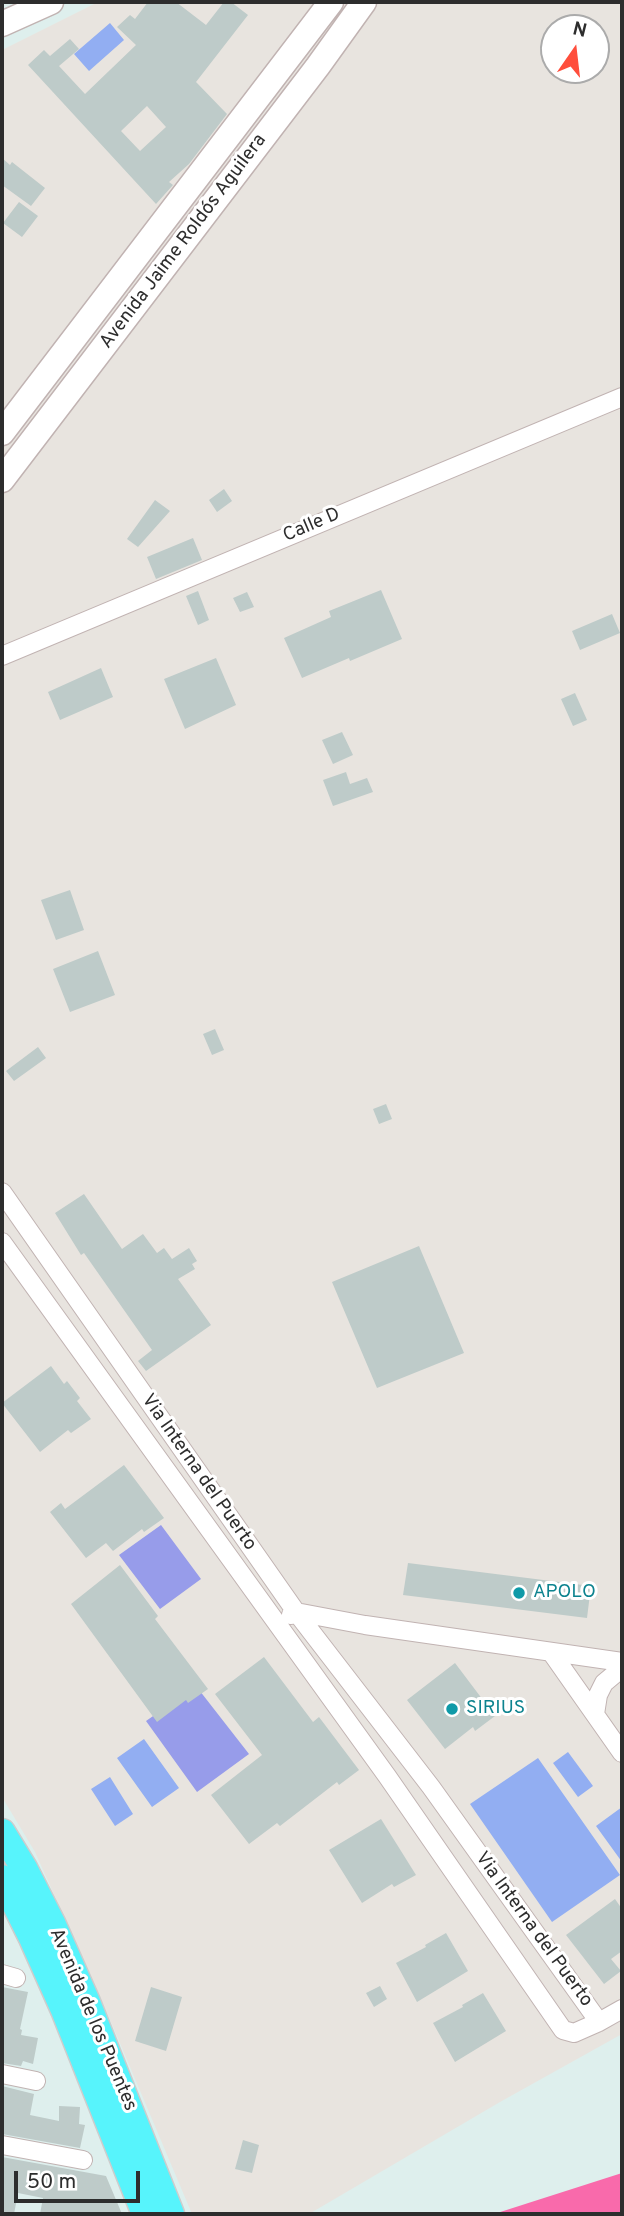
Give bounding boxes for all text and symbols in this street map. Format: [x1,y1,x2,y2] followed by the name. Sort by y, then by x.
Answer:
[540,14,610,84] north arrow
[570,17,589,44] text: N
[96,130,272,354] street label: Avenida Jaime Roldós Aguilera
[280,504,344,548] street label: Calle D
[135,1390,261,1556] street label: Via Interna del Puerto
[533,1582,596,1604] place label: APOLO
[511,1585,527,1601] marker: APOLO
[466,1698,525,1720] place label: SIRIUS
[444,1701,460,1717] marker: SIRIUS
[469,1848,597,2012] street label: Via Interna del Puerto
[43,1925,141,2115] street label: Avenida de los Puentes
[18,2156,144,2200] scale bar
[27,2169,76,2196] text: 50 m

